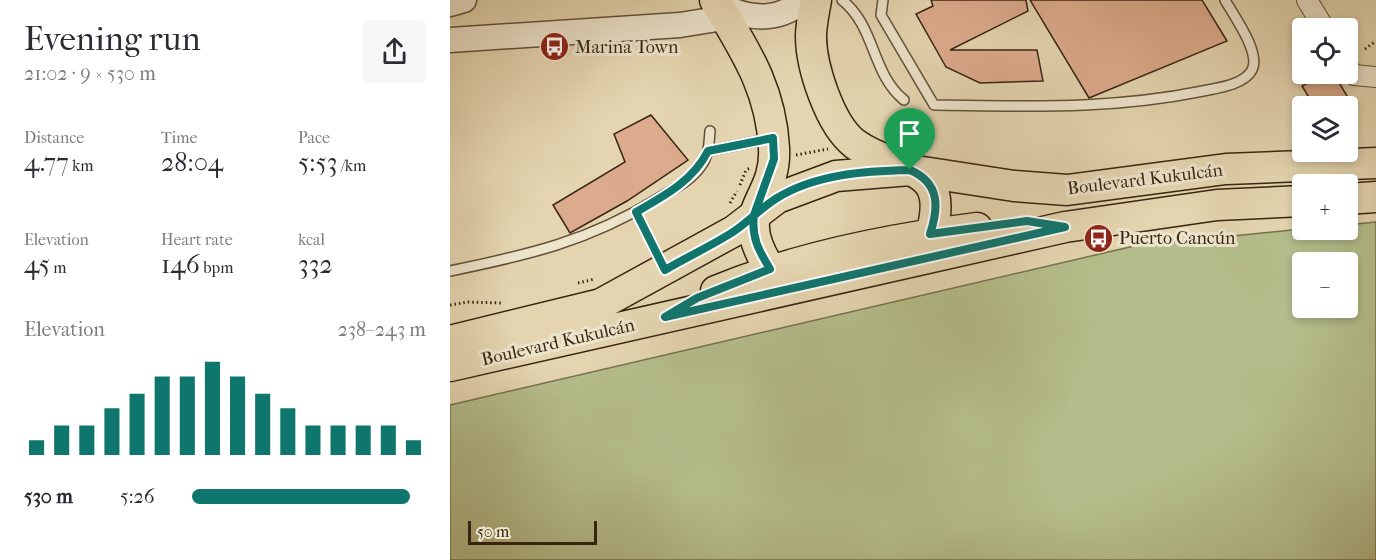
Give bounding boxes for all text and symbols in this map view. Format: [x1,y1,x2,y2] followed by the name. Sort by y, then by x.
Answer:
[1292,18,1358,318] map controls
[1292,18,1358,84] button: locate
[24,20,201,59] text: Evening run
[363,20,426,83] button: share
[538,31,570,63] bus stop icon: Marina Town
[575,37,679,58] place label: Marina Town
[24,62,156,85] text: 21:02 · 9 × 530 m
[1292,96,1358,162] button: layers
[884,108,935,170] pin
[893,117,926,150] icon: arrive
[24,128,84,147] text: Distance
[161,128,197,147] text: Time
[298,128,330,147] text: Pace
[24,147,69,178] text: 4.77
[161,147,223,178] text: 28:04
[298,147,337,178] text: 5:53
[69,156,94,175] text: km
[337,156,366,175] text: /km
[1066,159,1225,199] street label: Boulevard Kukulcán
[1292,174,1358,240] button: +
[1082,222,1114,254] bus stop icon: Puerto Cancún
[1119,228,1236,249] place label: Puerto Cancún
[24,230,89,249] text: Elevation
[161,230,233,249] text: Heart rate
[298,230,325,249] text: kcal
[24,249,50,280] text: 45
[161,249,200,280] text: 146
[298,249,333,280] text: 332
[1292,252,1358,318] button: −
[50,258,67,277] text: m
[200,258,233,277] text: bpm
[479,315,637,370] street label: Boulevard Kukulcán
[24,318,105,341] text: Elevation
[338,318,426,341] text: 238–243 m
[24,485,73,508] text: 530 m
[120,485,155,508] text: 5:26
[468,518,597,546] scale bar
[477,522,509,541] text: 50 m

